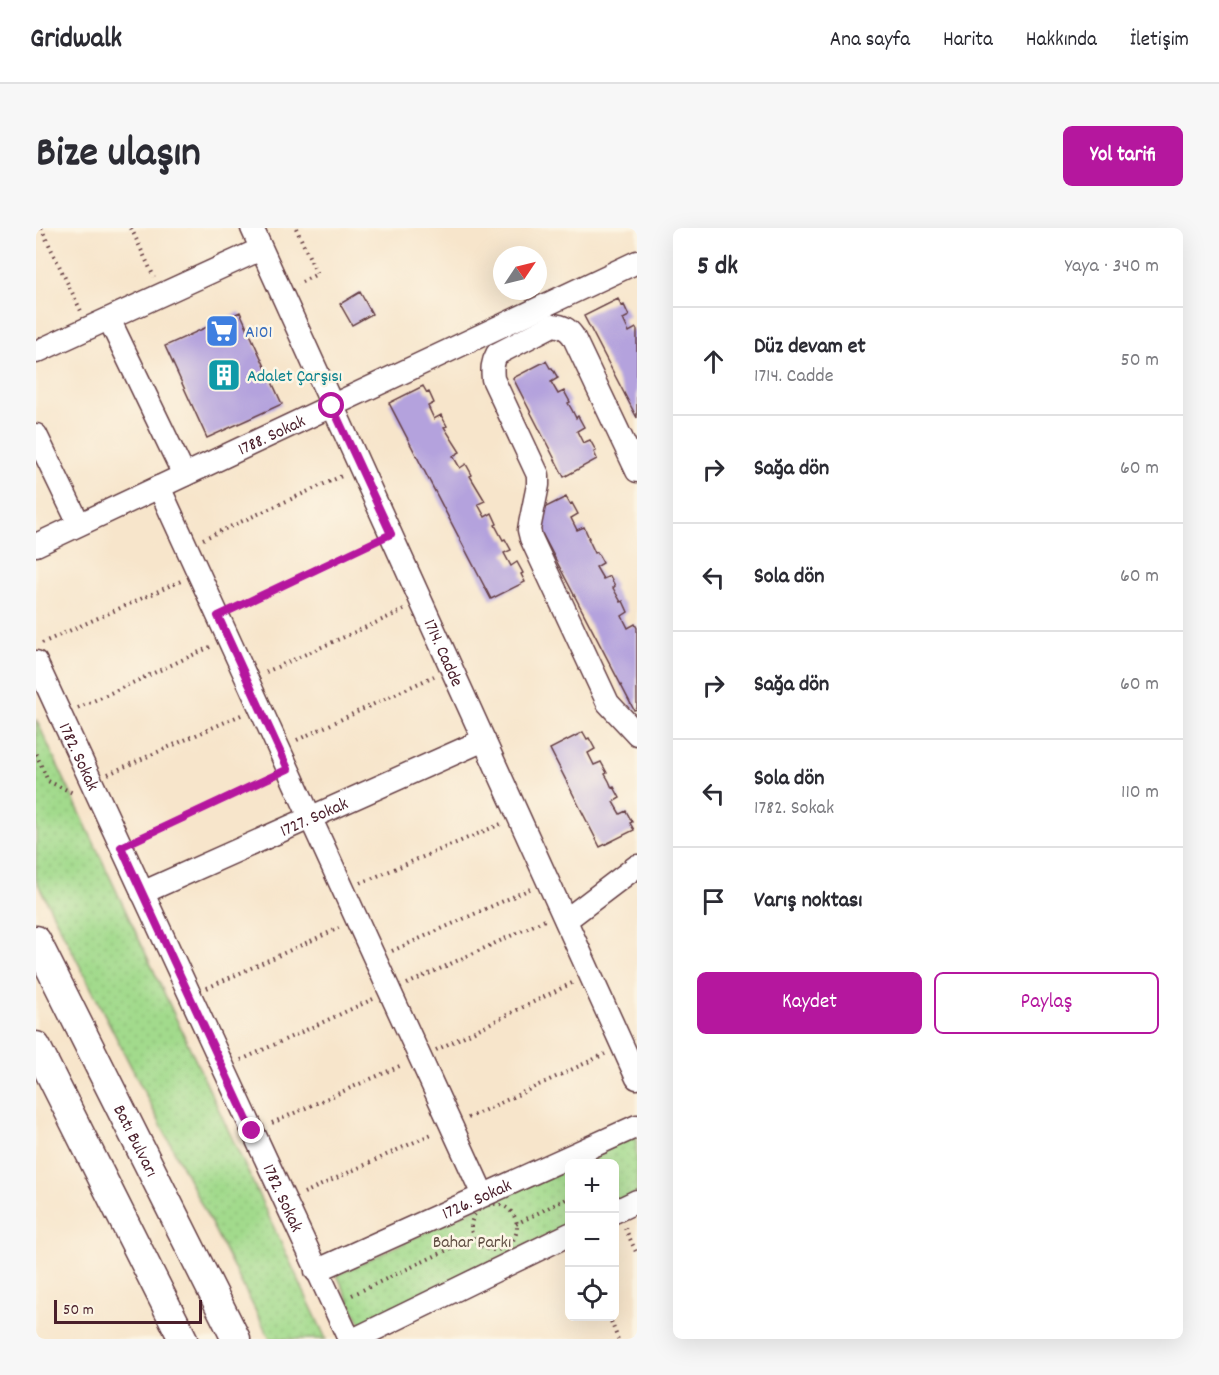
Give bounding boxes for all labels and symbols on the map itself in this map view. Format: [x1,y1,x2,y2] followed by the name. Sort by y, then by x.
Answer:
[493,246,547,300] north arrow
[204,313,240,349] supermarket icon: A101
[245,321,273,346] place label: A101
[206,357,242,393] building icon: Adalet Çarşısı
[247,365,342,390] place label: Adalet Çarşısı
[318,392,344,418] route start
[235,410,310,463] street label: 1788. Sokak
[416,616,468,691] street label: 1714. Cadde
[51,719,104,795] street label: 1782. Sokak
[277,792,353,845] street label: 1727. Sokak
[106,1101,163,1182] street label: Batı Bulvarı
[238,1117,264,1143] route end
[255,1161,308,1237] street label: 1782. Sokak
[439,1174,516,1227] street label: 1726. Sokak
[433,1231,511,1256] park label: Bahar Parkı
[54,1297,202,1324] scale bar

